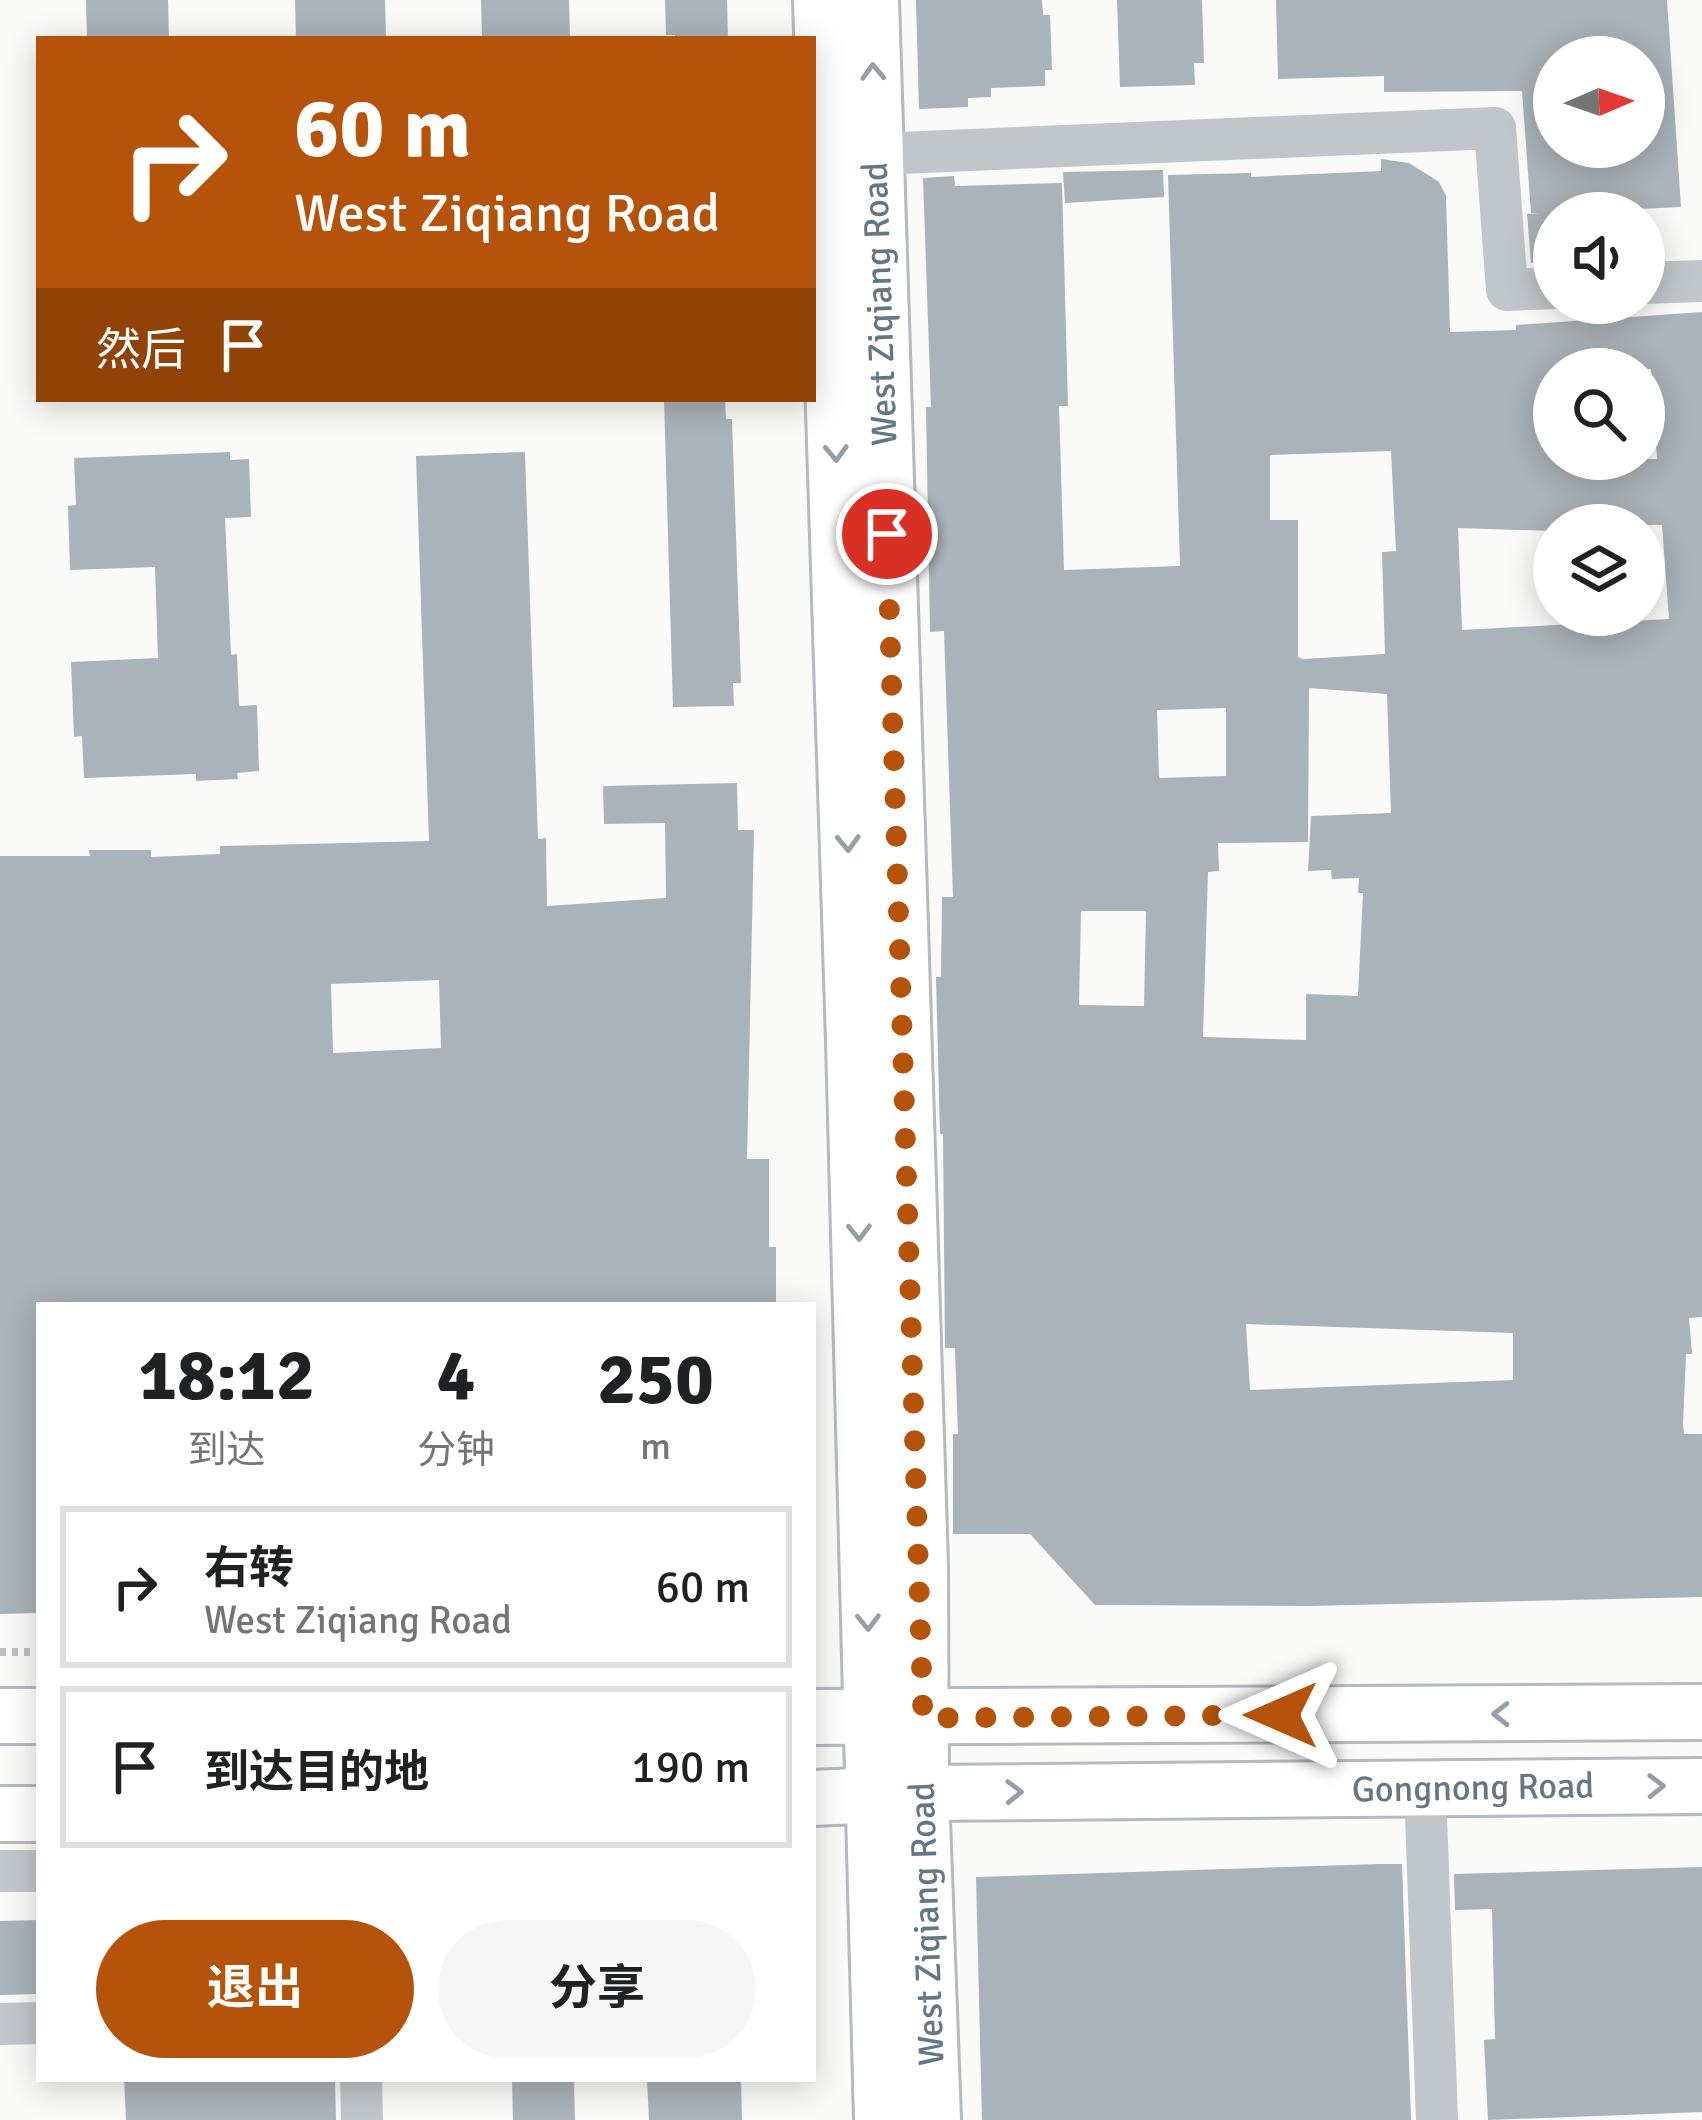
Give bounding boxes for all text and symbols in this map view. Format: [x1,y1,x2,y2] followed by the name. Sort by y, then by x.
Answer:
[1533,36,1665,168] north arrow
[1533,36,1665,636] map controls
[860,62,886,81] one-way arrow
[294,77,471,181] text: 60 m
[96,84,252,240] icon: right
[853,161,907,447] street label: West Ziqiang Road
[294,180,720,247] text: West Ziqiang Road
[1533,192,1665,324] button: sound
[210,312,276,378] icon: arrive
[96,323,186,378] text: 然后
[1533,348,1665,480] button: search
[822,444,848,463] one-way arrow
[836,483,938,585] pin
[854,501,920,567] icon: arrive
[1533,504,1665,636] button: layers
[835,834,861,853] one-way arrow
[846,1223,872,1242] one-way arrow
[138,1331,315,1420] text: 18:12
[437,1331,475,1420] text: 4
[597,1335,714,1424] text: 250
[640,1422,671,1470] text: m
[188,1426,266,1474] text: 到达
[417,1426,495,1474] text: 分钟
[204,1541,294,1596] text: 右转
[102,1554,168,1620] icon: right
[656,1560,750,1615] text: 60 m
[204,1596,512,1644] text: West Ziqiang Road
[855,1614,881,1632] one-way arrow
[1218,1652,1344,1778] position arrow
[1491,1700,1510,1726] one-way arrow
[102,1734,168,1800] icon: arrive
[631,1740,750,1795] text: 190 m
[204,1745,429,1800] text: 到达目的地
[1351,1763,1595,1813] street label: Gongnong Road
[1648,1773,1666,1799] one-way arrow
[1005,1780,1024,1806] one-way arrow
[900,1781,954,2067] street label: West Ziqiang Road
[96,1920,414,2058] button: 退出
[438,1920,756,2058] button: 分享

